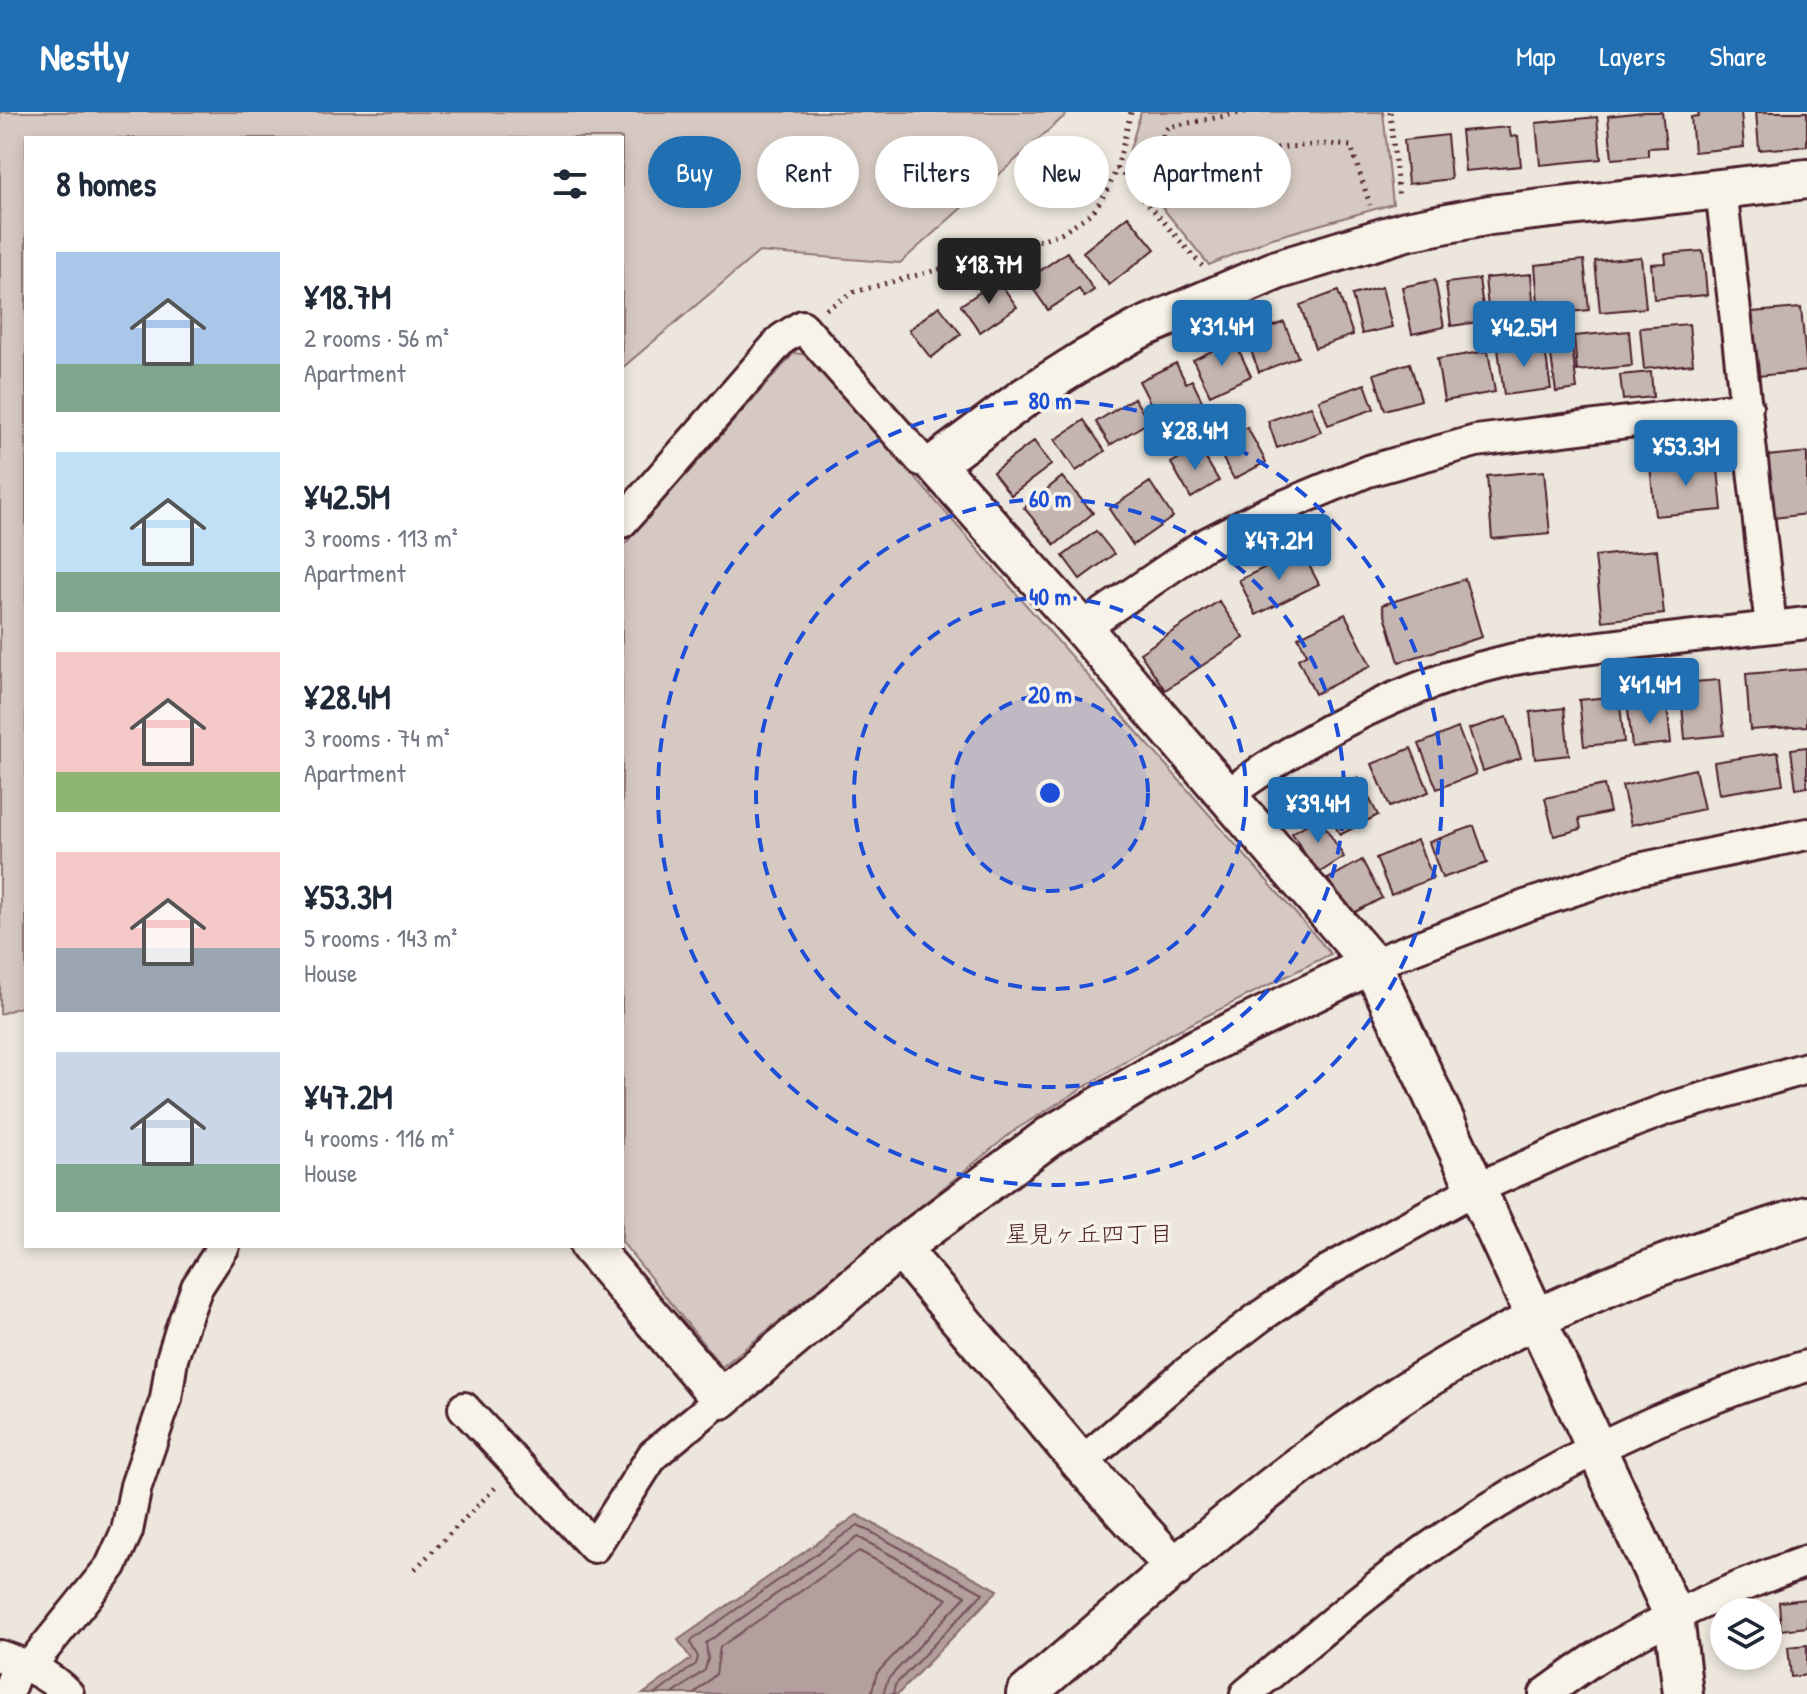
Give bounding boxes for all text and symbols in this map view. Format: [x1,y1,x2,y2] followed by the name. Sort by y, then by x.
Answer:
[40,30,129,82] text: Nestly
[1516,37,1556,75] text: Map
[1600,37,1665,75] text: Layers
[1709,37,1767,75] text: Share
[648,136,741,208] chip: Buy
[757,136,859,208] chip: Rent
[875,136,998,208] chip: Filters
[1014,136,1109,208] chip: New
[1125,136,1291,208] chip: Apartment
[56,161,156,207] text: 8 homes
[548,162,592,206] icon: filters
[924,238,1054,306] pin: ¥18.7M
[956,246,1022,281] text: ¥18.7M
[304,274,391,320] text: ¥18.7M
[120,284,216,380] icon: home
[1157,300,1287,368] pin: ¥31.4M
[1459,301,1589,369] pin: ¥42.5M
[1190,308,1254,343] text: ¥31.4M
[1491,309,1557,344] text: ¥42.5M
[304,320,449,355] text: 2 rooms · 56 m²
[304,355,406,390] text: Apartment
[1029,384,1071,416] text: 80 m
[1130,404,1260,472] pin: ¥28.4M
[1162,412,1228,447] text: ¥28.4M
[1621,420,1751,488] pin: ¥53.3M
[1652,428,1720,463] text: ¥53.3M
[304,474,390,520] text: ¥42.5M
[1029,482,1071,514] text: 60 m
[120,484,216,580] icon: home
[1214,514,1344,582] pin: ¥47.2M
[304,520,458,555] text: 3 rooms · 113 m²
[1245,522,1313,557] text: ¥47.2M
[304,555,406,590] text: Apartment
[1029,580,1071,612] text: 40 m
[1585,658,1715,726] pin: ¥41.4M
[1619,666,1681,701] text: ¥41.4M
[304,674,391,720] text: ¥28.4M
[1028,678,1072,710] text: 20 m
[120,684,216,780] icon: home
[304,720,450,755] text: 3 rooms · 74 m²
[304,755,406,790] text: Apartment
[1253,777,1383,845] pin: ¥39.4M
[1036,779,1064,807] centre of rings
[1286,785,1350,820] text: ¥39.4M
[304,874,392,920] text: ¥53.3M
[120,884,216,980] icon: home
[304,920,457,955] text: 5 rooms · 143 m²
[304,955,357,990] text: House
[304,1074,393,1120] text: ¥47.2M
[120,1084,216,1180] icon: home
[304,1120,454,1155] text: 4 rooms · 116 m²
[304,1155,357,1190] text: House
[1005,1217,1173,1249] district label: 星見ヶ丘四丁目
[1710,1598,1782,1670] map controls
[1710,1598,1782,1670] button: layers

